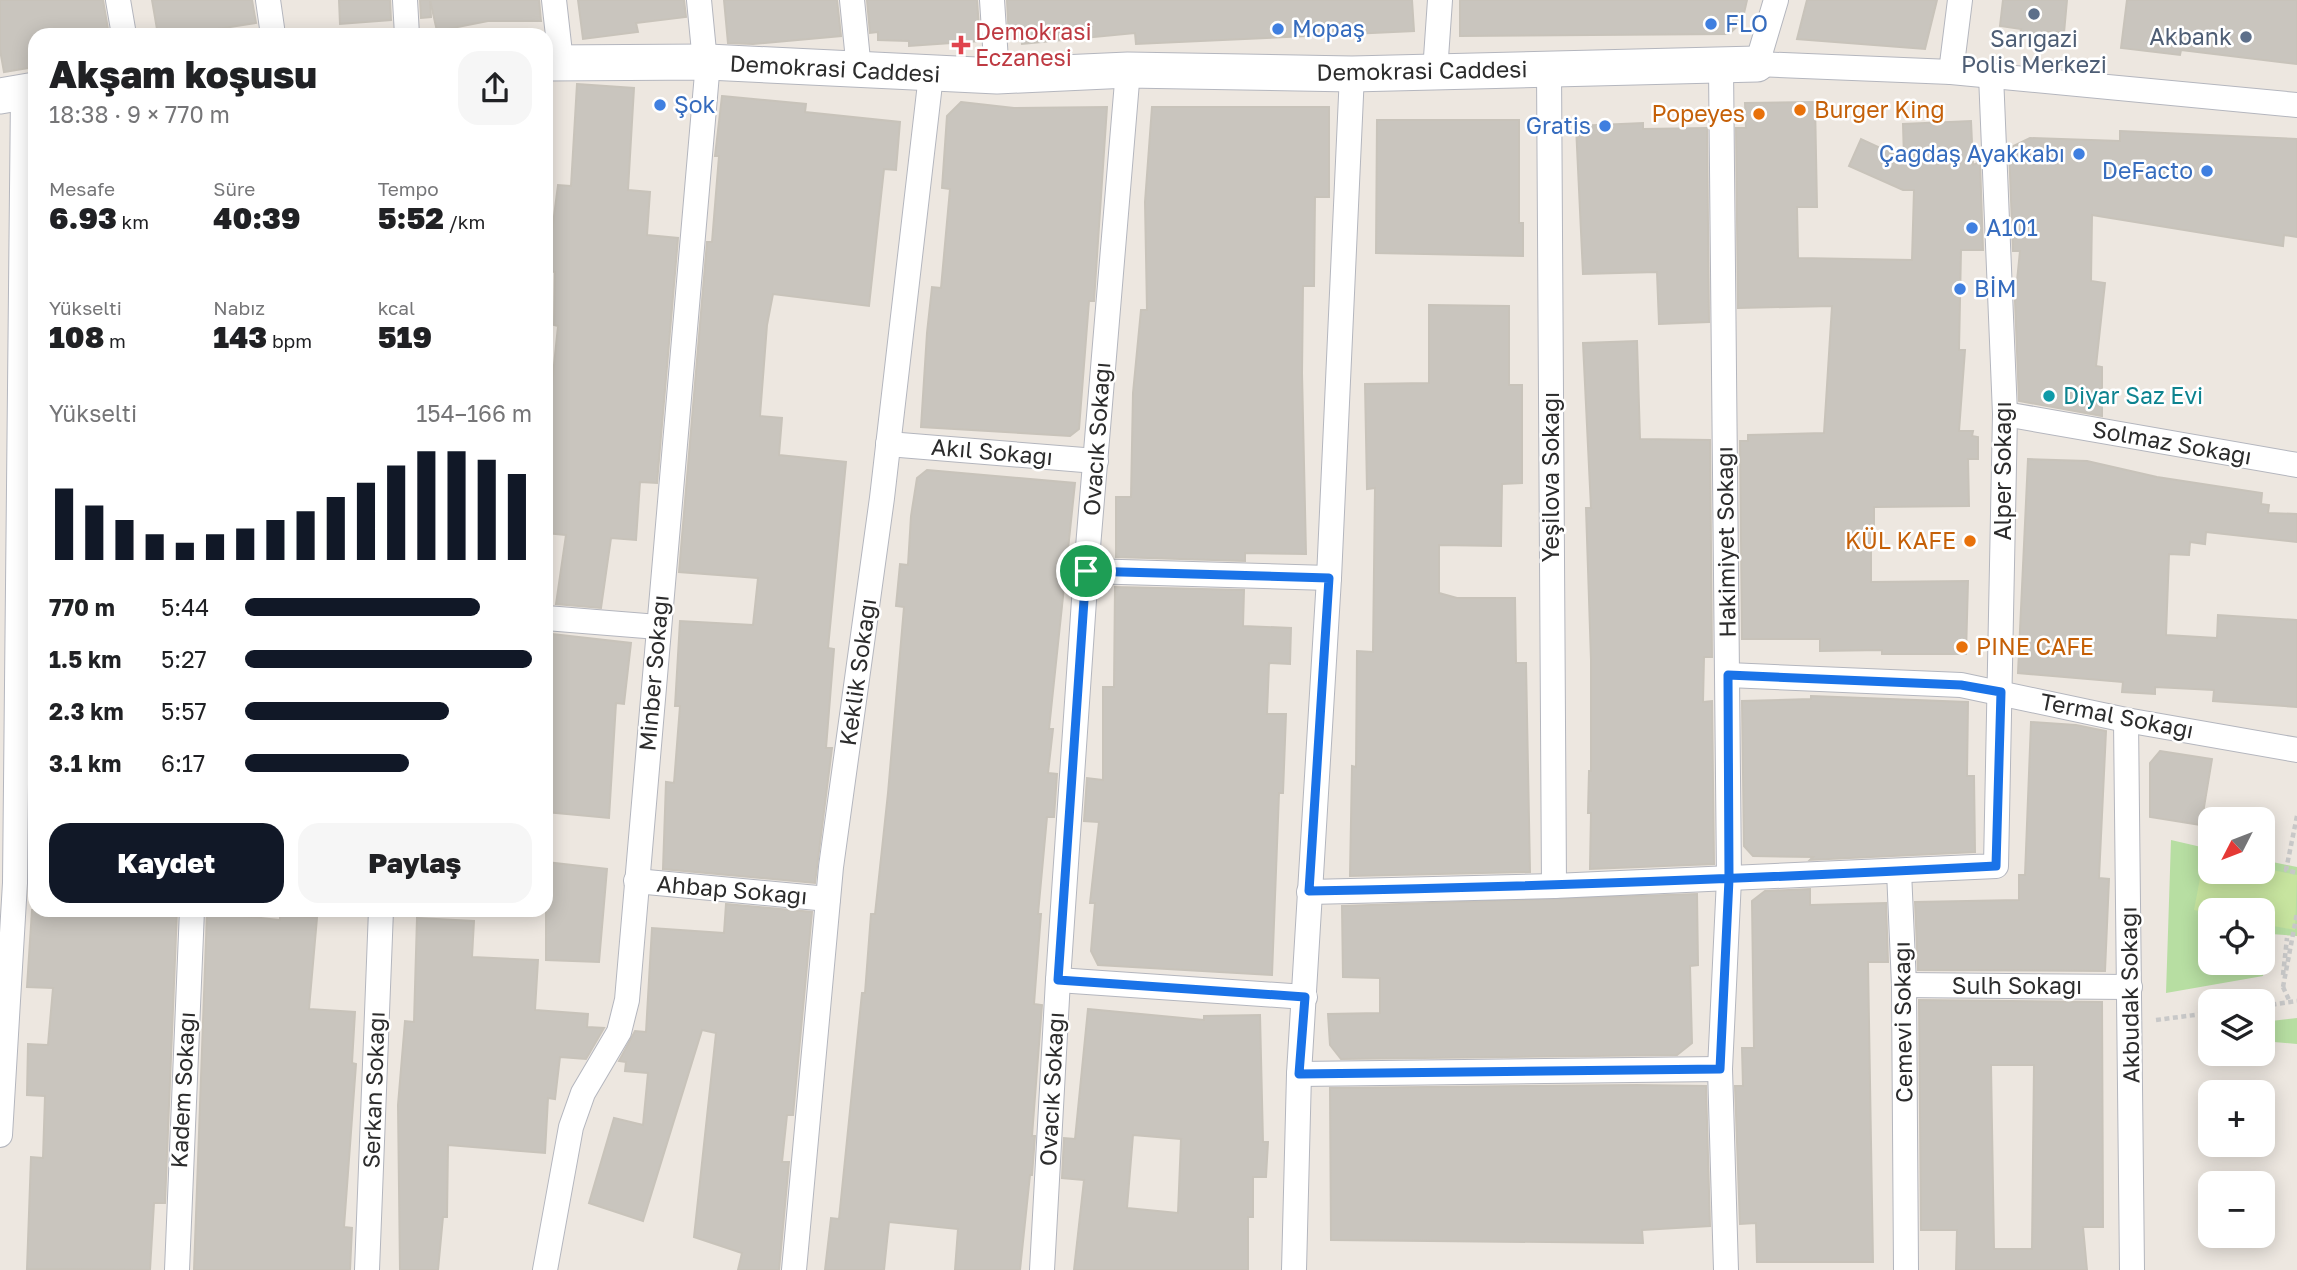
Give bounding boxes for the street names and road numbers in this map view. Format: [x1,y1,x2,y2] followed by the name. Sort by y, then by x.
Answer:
[729,48,941,88] street label: Demokrasi Caddesi
[1316,54,1528,86] street label: Demokrasi Caddesi
[1077,361,1115,517] street label: Ovacık Sokağı
[1536,392,1564,562] street label: Yeşilova Sokağı
[1988,401,2016,541] street label: Alper Sokağı
[2090,414,2254,470] street label: Solmaz Sokağı
[930,432,1054,470] street label: Akıl Sokağı
[1709,446,1741,638] street label: Hakimiyet Sokağı
[632,594,674,752] street label: Minber Sokağı
[833,596,881,747] street label: Keklik Sokağı
[2038,686,2196,744] street label: Termal Sokağı
[656,868,809,910] street label: Ahbap Sokağı
[2113,906,2145,1084] street label: Akbudak Sokağı
[1887,941,1917,1103] street label: Cemevi Sokağı
[1952,971,2082,999] street label: Sulh Sokağı
[164,1011,200,1169] street label: Kadem Sokağı
[356,1011,390,1169] street label: Serkan Sokağı
[1033,1011,1069,1167] street label: Ovacık Sokağı

